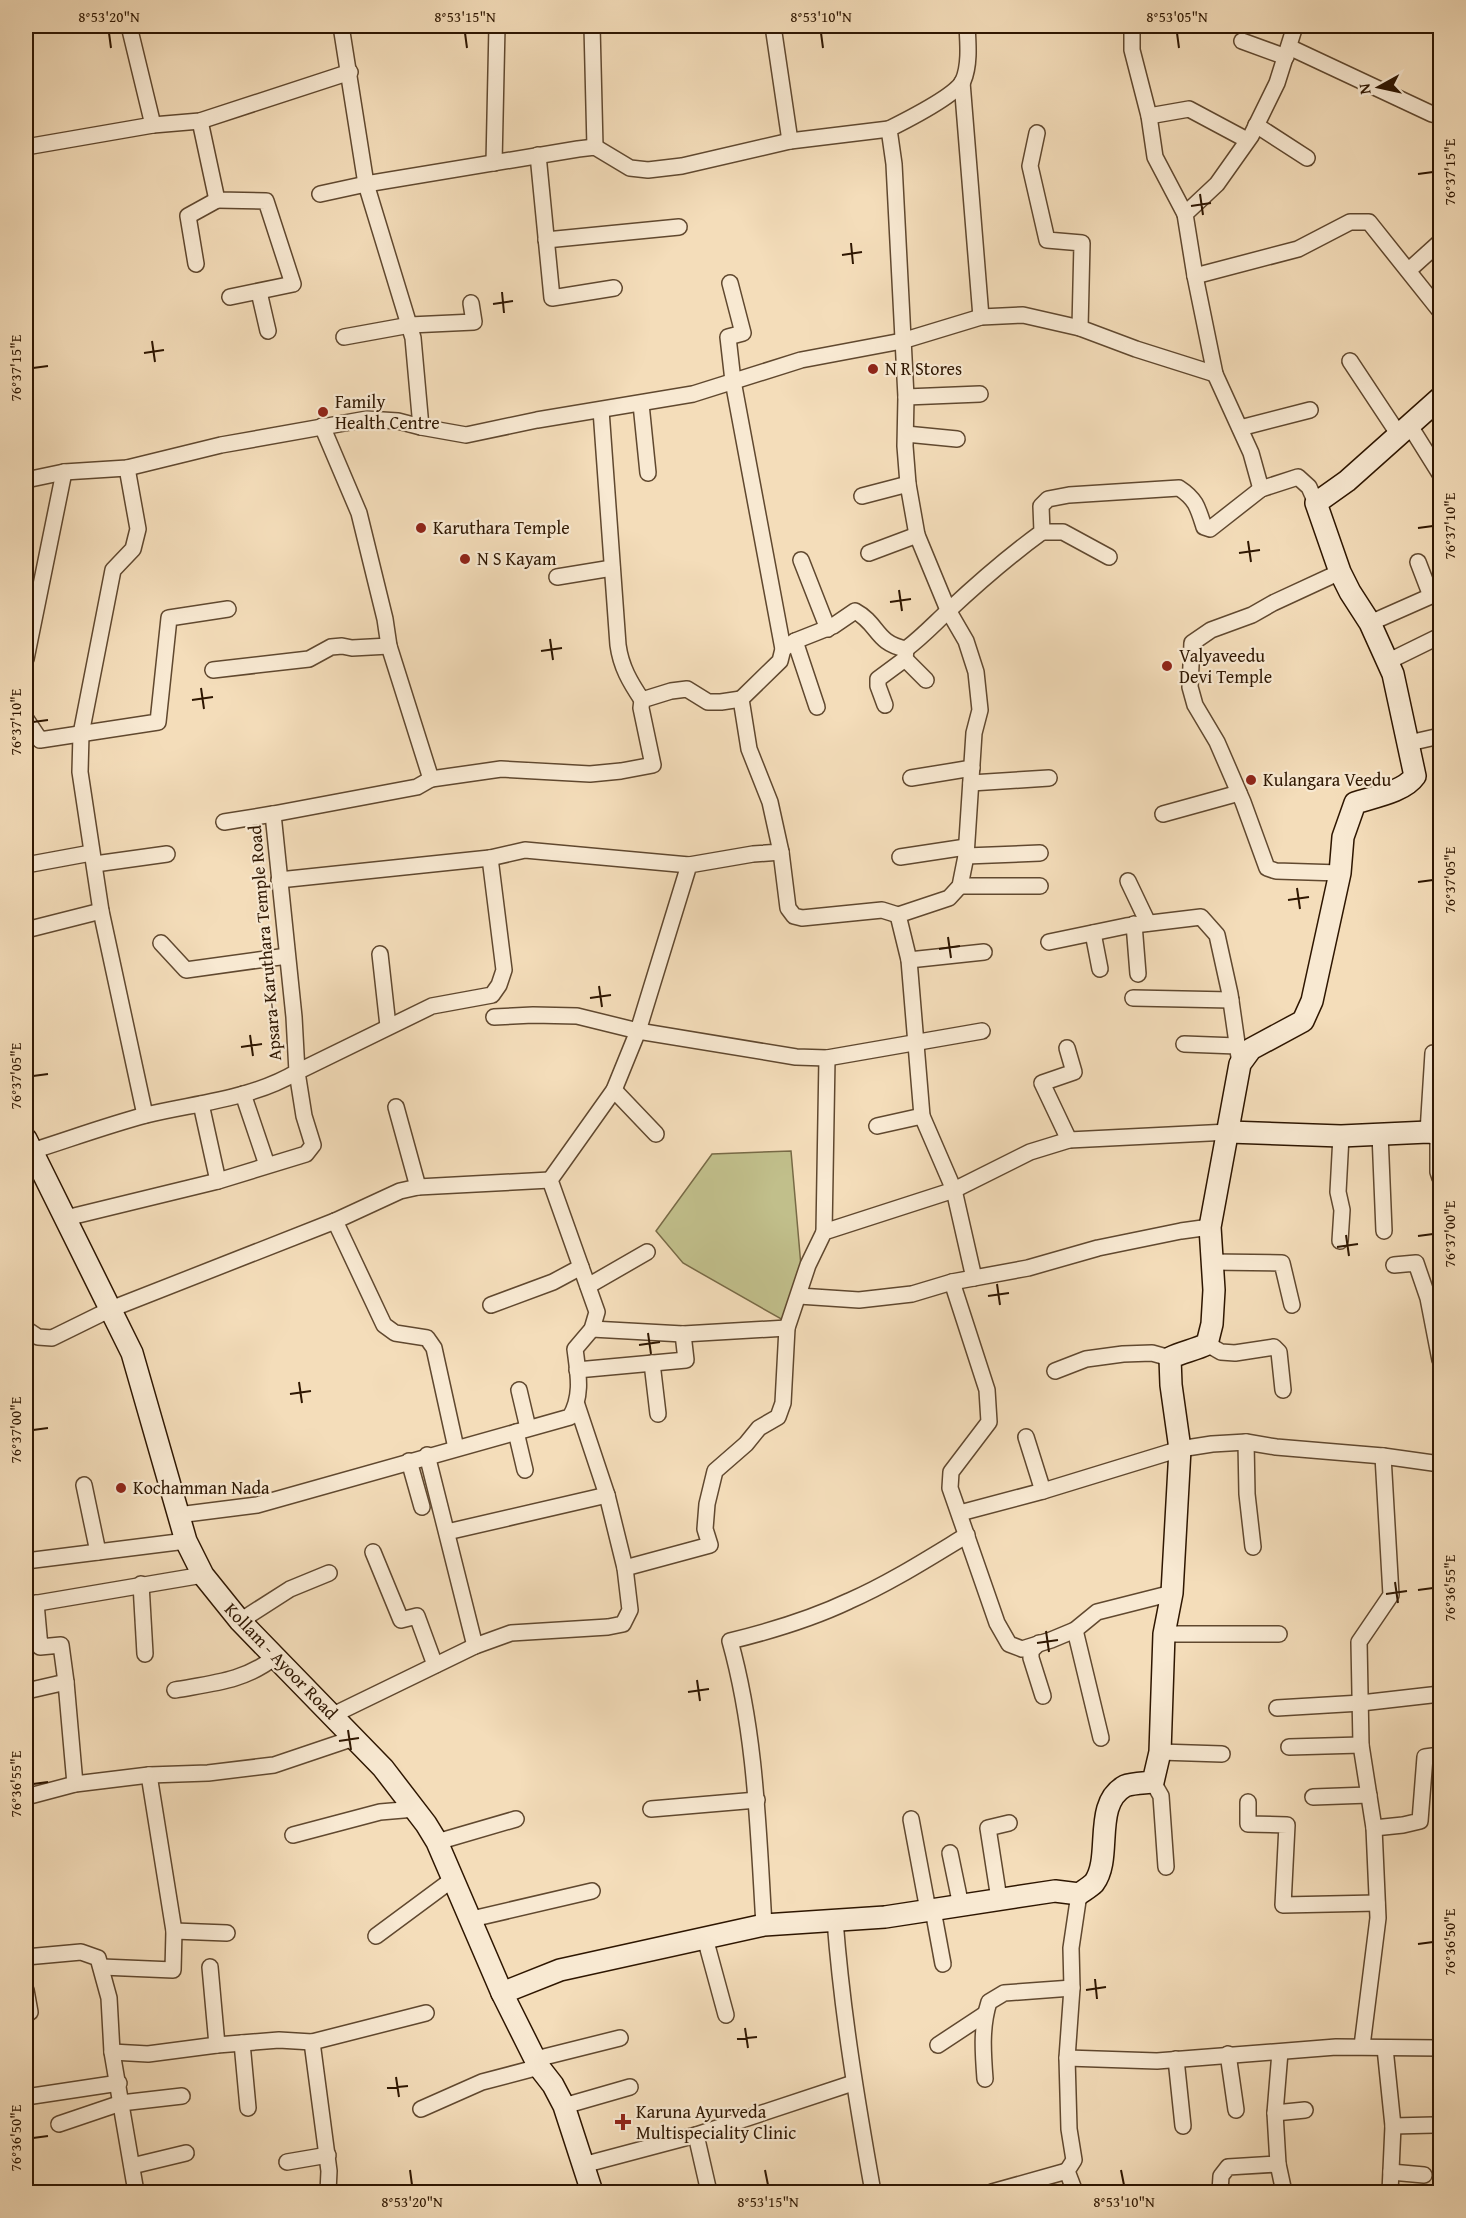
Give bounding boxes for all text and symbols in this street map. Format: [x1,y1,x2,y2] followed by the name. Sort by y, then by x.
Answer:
[78,6,140,27] text: 8°53'20"N
[434,6,496,27] text: 8°53'15"N
[790,6,852,27] text: 8°53'10"N
[1146,6,1208,27] text: 8°53'05"N
[1349,57,1409,117] north arrow
[1351,82,1377,96] text: N
[1439,138,1460,205] text: 76°37'15"E
[5,334,26,401] text: 76°37'15"E
[885,355,962,382] place label: N R Stores
[866,362,880,376] marker: N R Stores
[335,388,440,436] place label: Family Health Centre
[316,405,330,419] marker: Family Health Centre
[1439,492,1460,559] text: 76°37'10"E
[433,514,570,541] place label: Karuthara Temple
[414,521,428,535] marker: Karuthara Temple
[477,545,557,572] place label: N S Kayam
[458,552,472,566] marker: N S Kayam
[1179,642,1272,690] place label: Valyaveedu Devi Temple
[1160,659,1174,673] marker: Valyaveedu Devi Temple
[5,688,26,755] text: 76°37'10"E
[1263,766,1391,793] place label: Kulangara Veedu
[1244,773,1258,787] marker: Kulangara Veedu
[241,824,288,1062] street label: Apsara-Karuthara Temple Road
[1439,846,1460,913] text: 76°37'05"E
[5,1042,26,1109] text: 76°37'05"E
[1439,1200,1460,1267] text: 76°37'00"E
[5,1396,26,1463] text: 76°37'00"E
[133,1474,270,1501] place label: Kochamman Nada
[114,1481,128,1495] marker: Kochamman Nada
[1439,1554,1460,1621] text: 76°36'55"E
[218,1596,345,1725] street label: Kollam - Ayoor Road
[5,1750,26,1817] text: 76°36'55"E
[1439,1908,1460,1975] text: 76°36'50"E
[636,2098,796,2146] place label: Karuna Ayurveda Multispeciality Clinic
[5,2104,26,2171] text: 76°36'50"E
[614,2113,632,2131] marker: Karuna Ayurveda Multispeciality Clinic
[381,2191,443,2212] text: 8°53'20"N
[737,2191,799,2212] text: 8°53'15"N
[1093,2191,1155,2212] text: 8°53'10"N

